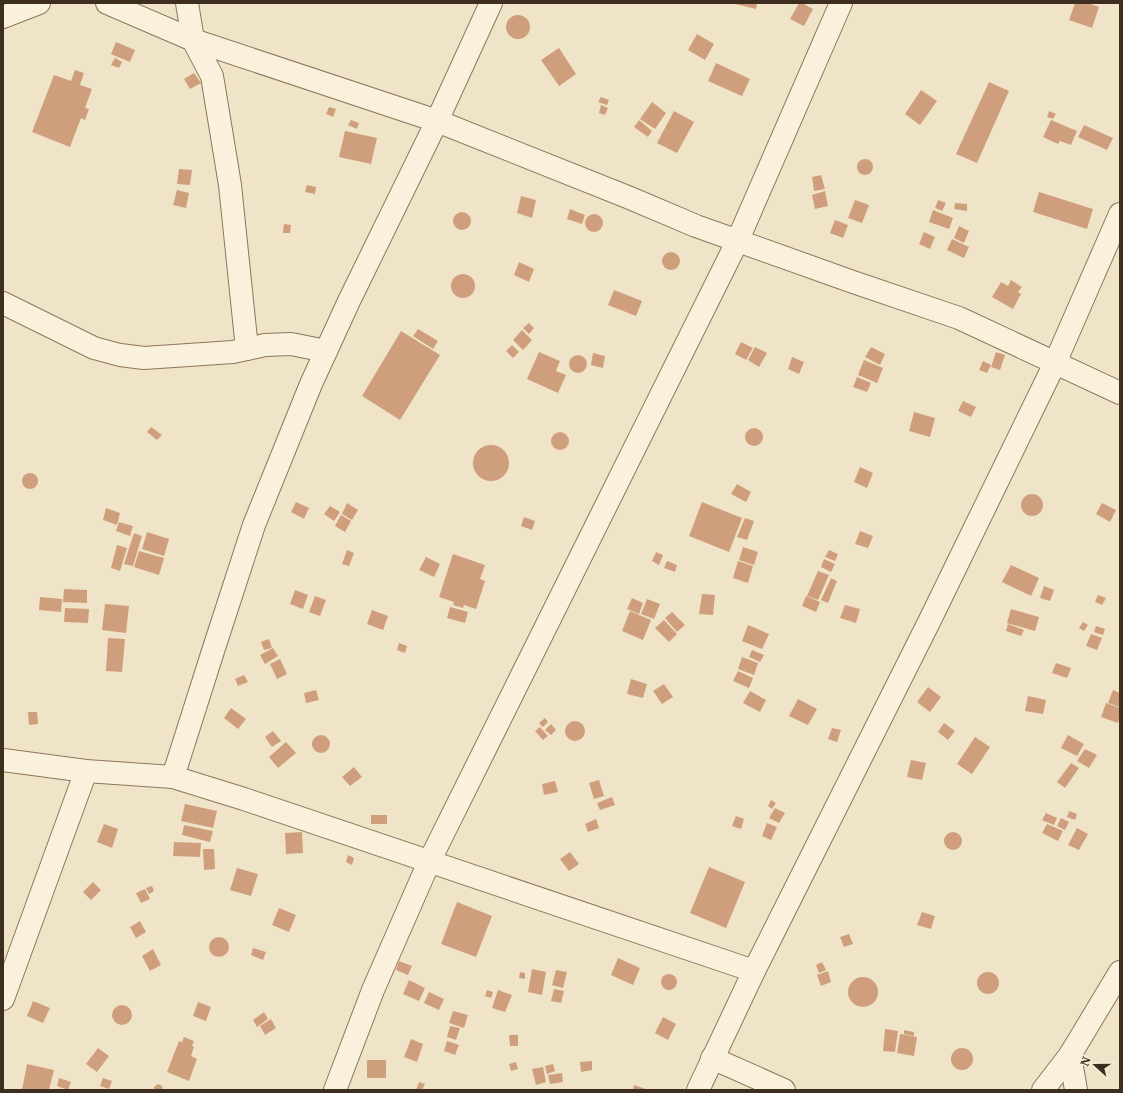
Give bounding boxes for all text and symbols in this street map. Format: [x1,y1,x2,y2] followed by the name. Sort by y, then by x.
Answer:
[1075,1045,1115,1085] north arrow
[1078,1055,1094,1068] text: N

